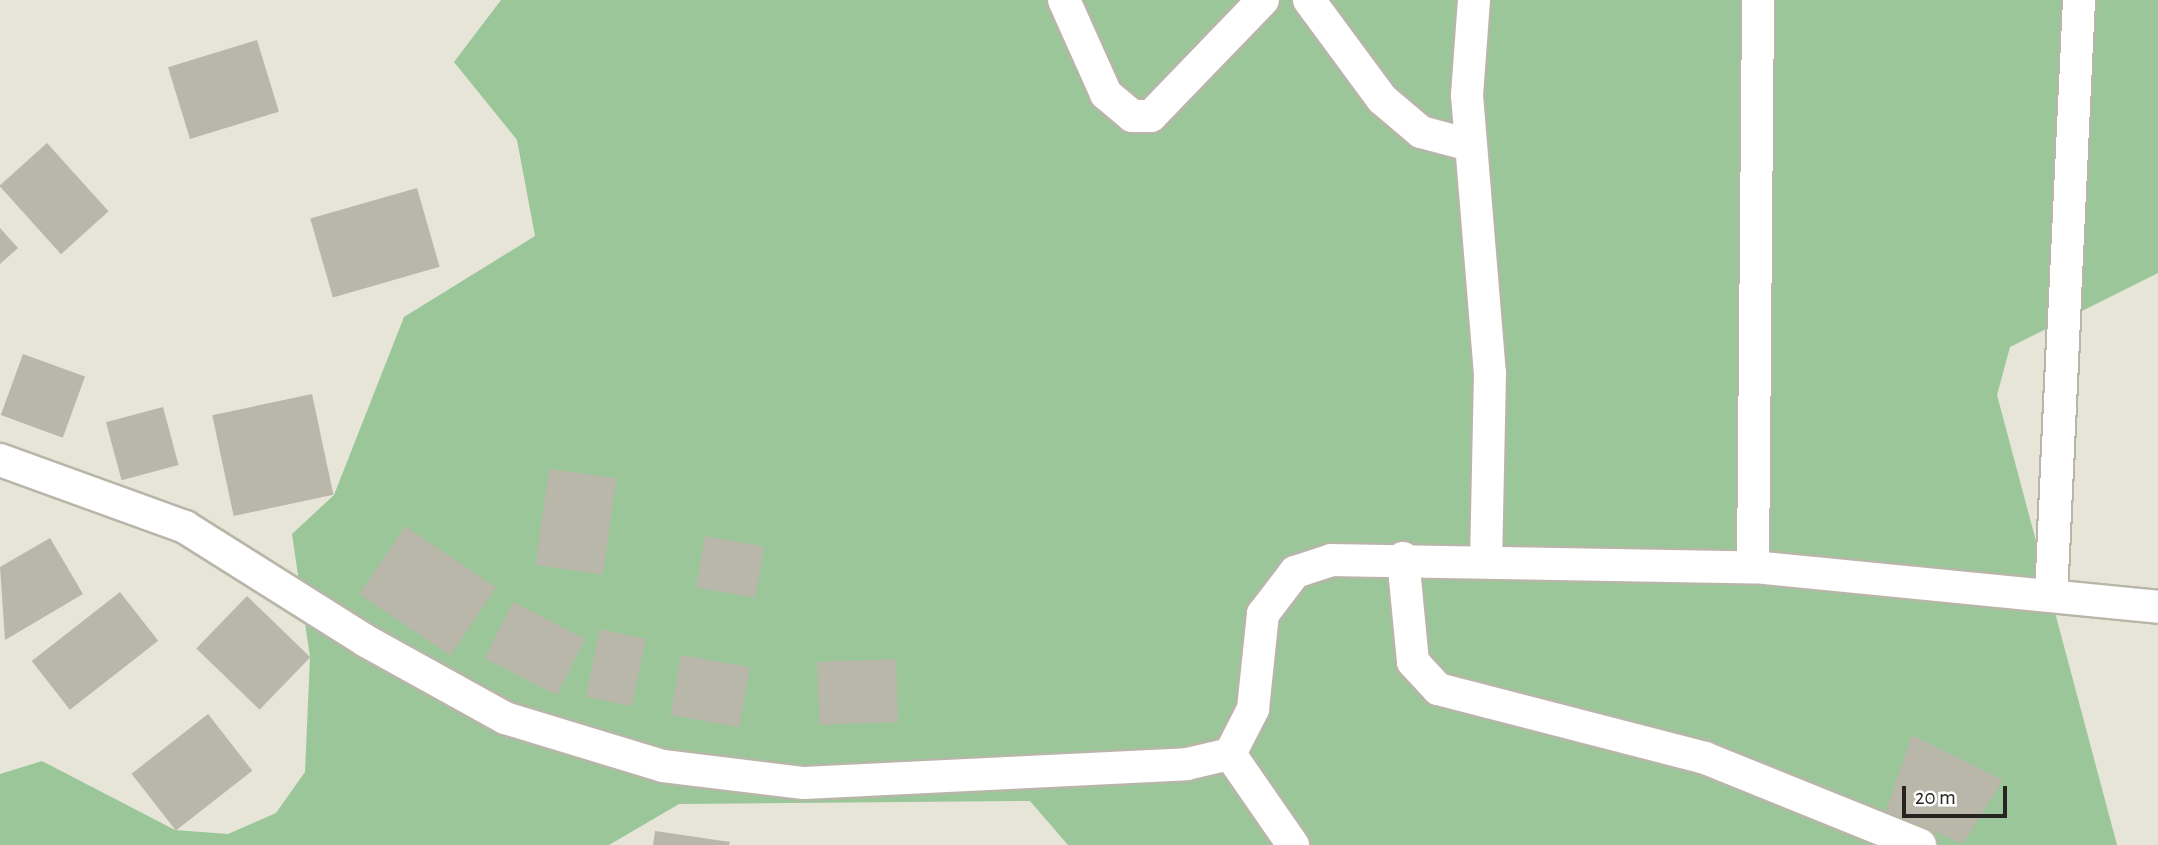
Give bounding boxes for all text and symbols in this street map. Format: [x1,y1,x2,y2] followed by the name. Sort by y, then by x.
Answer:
[1906,772,2011,816] scale bar
[1915,787,1956,808] text: 20 m

